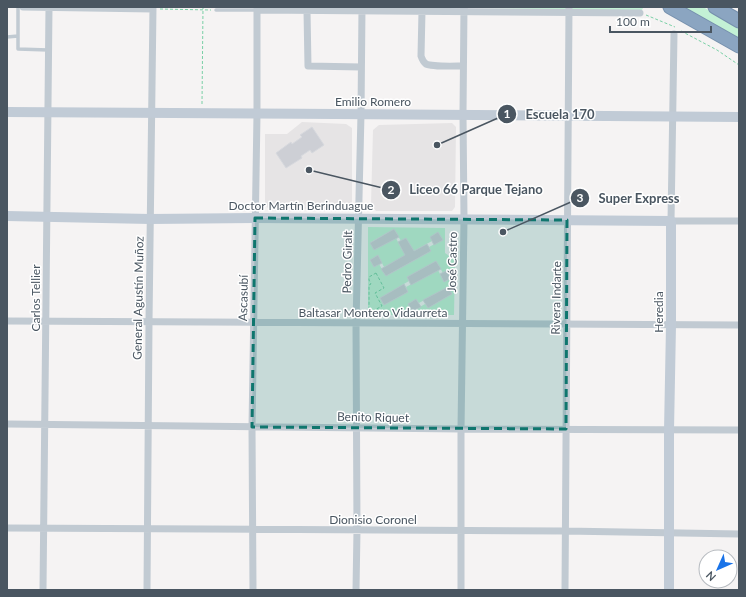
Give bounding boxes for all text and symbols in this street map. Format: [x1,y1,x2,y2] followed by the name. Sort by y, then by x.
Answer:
[610,8,711,34] scale bar
[616,14,650,29] text: 100 m
[335,94,411,109] street label: Emilio Romero
[497,102,602,127] callout: Escuela 170
[504,106,511,121] text: 1
[525,106,595,122] text: Escuela 170
[381,177,551,202] callout: Liceo 66 Parque Tejano
[409,181,543,197] text: Liceo 66 Parque Tejano
[388,182,395,197] text: 2
[570,186,687,211] callout: Super Express
[577,190,584,205] text: 3
[598,190,680,206] text: Super Express
[229,198,373,213] street label: Doctor Martín Berinduague
[339,230,355,294] street label: Pedro Giralt
[444,231,460,292] street label: José Castro
[129,235,147,360] street label: General Agustín Muñoz
[548,261,564,335] street label: Rivera Indarte
[28,264,43,332] street label: Carlos Tellier
[235,274,251,321] street label: Ascasubí
[651,291,666,333] street label: Heredia
[298,305,448,320] street label: Baltasar Montero Vidaurreta
[337,409,410,425] street label: Benito Riquet
[329,512,417,527] street label: Dionisio Coronel
[698,549,738,589] north arrow
[703,569,718,584] text: N

